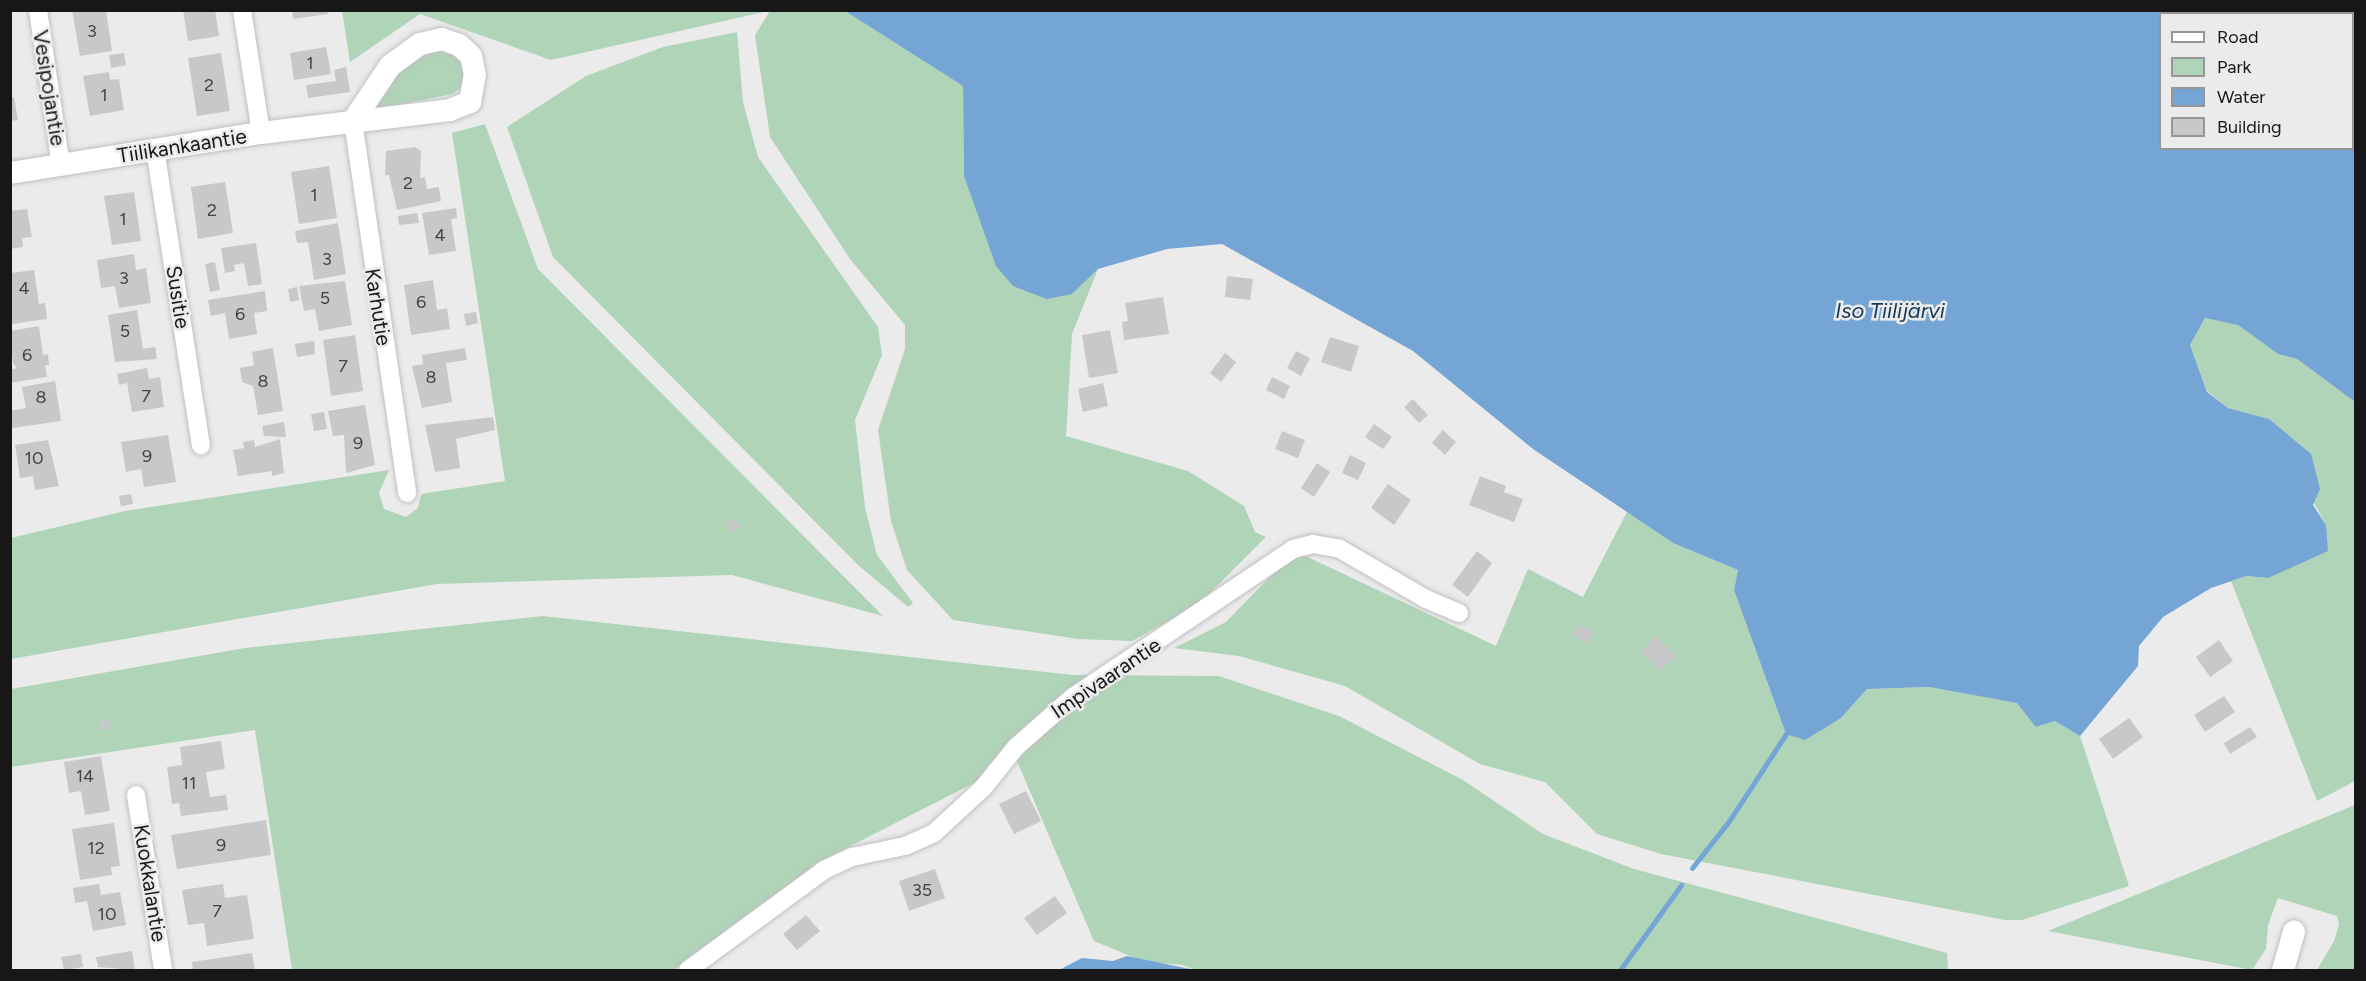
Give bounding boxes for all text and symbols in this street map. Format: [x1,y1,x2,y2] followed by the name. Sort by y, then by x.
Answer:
[2159,12,2354,150] legend
[87,20,97,42] house number: 3
[2217,26,2258,48] text: Road
[27,28,71,148] street label: Vesipojantie
[306,52,314,74] house number: 1
[2217,56,2251,78] text: Park
[204,74,214,96] house number: 2
[100,84,108,106] house number: 1
[2217,86,2265,108] text: Water
[2217,116,2282,138] text: Building
[116,123,248,169] street label: Tiilikankaantie
[403,172,413,194] house number: 2
[310,184,318,206] house number: 1
[207,199,217,221] house number: 2
[119,208,127,230] house number: 1
[434,224,446,246] house number: 4
[322,248,332,270] house number: 3
[161,264,195,330] street label: Susitie
[359,266,397,348] street label: Karhutie
[119,267,129,289] house number: 3
[18,277,30,299] house number: 4
[320,287,330,309] house number: 5
[416,291,426,313] house number: 6
[1835,298,1945,324] water label: Iso Tiilijärvi
[235,303,245,325] house number: 6
[120,320,130,342] house number: 5
[22,344,32,366] house number: 6
[338,355,348,377] house number: 7
[425,366,437,388] house number: 8
[257,370,269,392] house number: 8
[141,385,151,407] house number: 7
[35,386,47,408] house number: 8
[353,432,363,454] house number: 9
[142,445,152,467] house number: 9
[25,447,43,469] house number: 10
[1046,632,1166,724] street label: Impivaarantie
[76,765,94,787] house number: 14
[182,772,196,794] house number: 11
[128,822,172,944] street label: Kuokkalantie
[216,834,226,856] house number: 9
[87,837,105,859] house number: 12
[912,879,932,901] house number: 35
[212,900,222,922] house number: 7
[98,903,116,925] house number: 10

